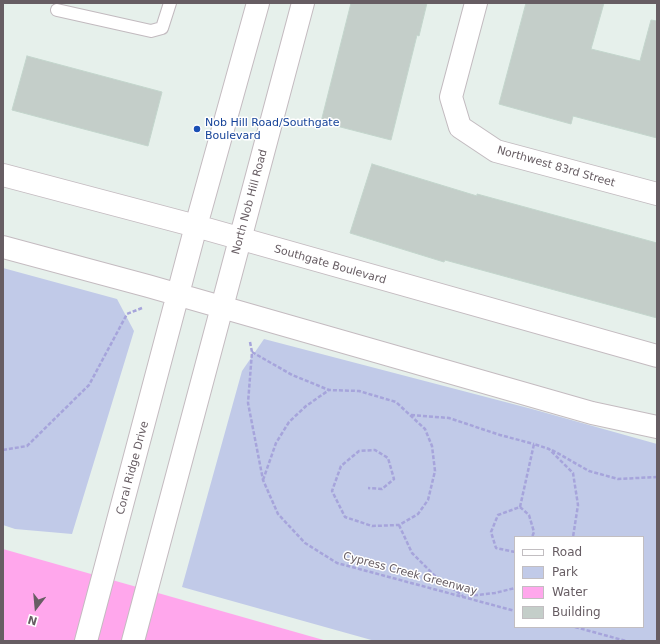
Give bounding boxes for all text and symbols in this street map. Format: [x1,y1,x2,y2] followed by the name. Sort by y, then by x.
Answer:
[205,116,339,142] place label: Nob Hill Road/Southgate Boulevard
[192,124,202,134] marker: Nob Hill Road/Southgate Boulevard
[495,144,617,190] street label: Northwest 83rd Street
[230,148,270,256] street label: North Nob Hill Road
[272,243,388,287] street label: Southgate Boulevard
[114,420,152,516] street label: Coral Ridge Drive
[514,536,644,628] legend
[552,545,582,559] text: Road
[342,550,478,598] street label: Cypress Creek Greenway
[552,565,578,579] text: Park
[552,585,587,599] text: Water
[16,588,56,628] north arrow
[552,605,601,619] text: Building
[26,612,39,628] text: N

